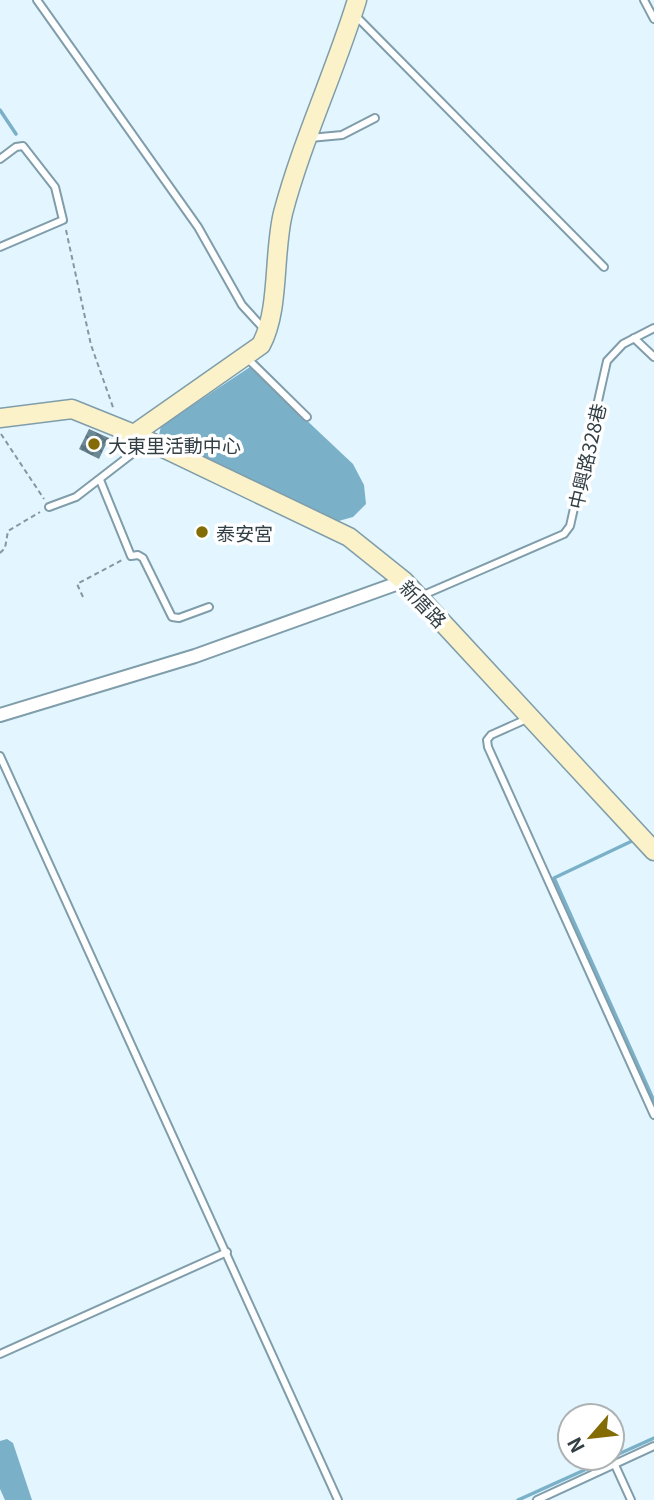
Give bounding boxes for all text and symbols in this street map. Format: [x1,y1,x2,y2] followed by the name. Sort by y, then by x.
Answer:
[561,401,611,511] street label: 中興路328巷
[108,431,241,458] place label: 大東里活動中心
[86,436,102,452] marker: 大東里活動中心
[216,519,273,546] place label: 泰安宮
[194,524,210,540] marker: 泰安宮
[394,573,454,633] street label: 新厝路
[556,1402,626,1472] north arrow
[559,1433,590,1458] text: N

